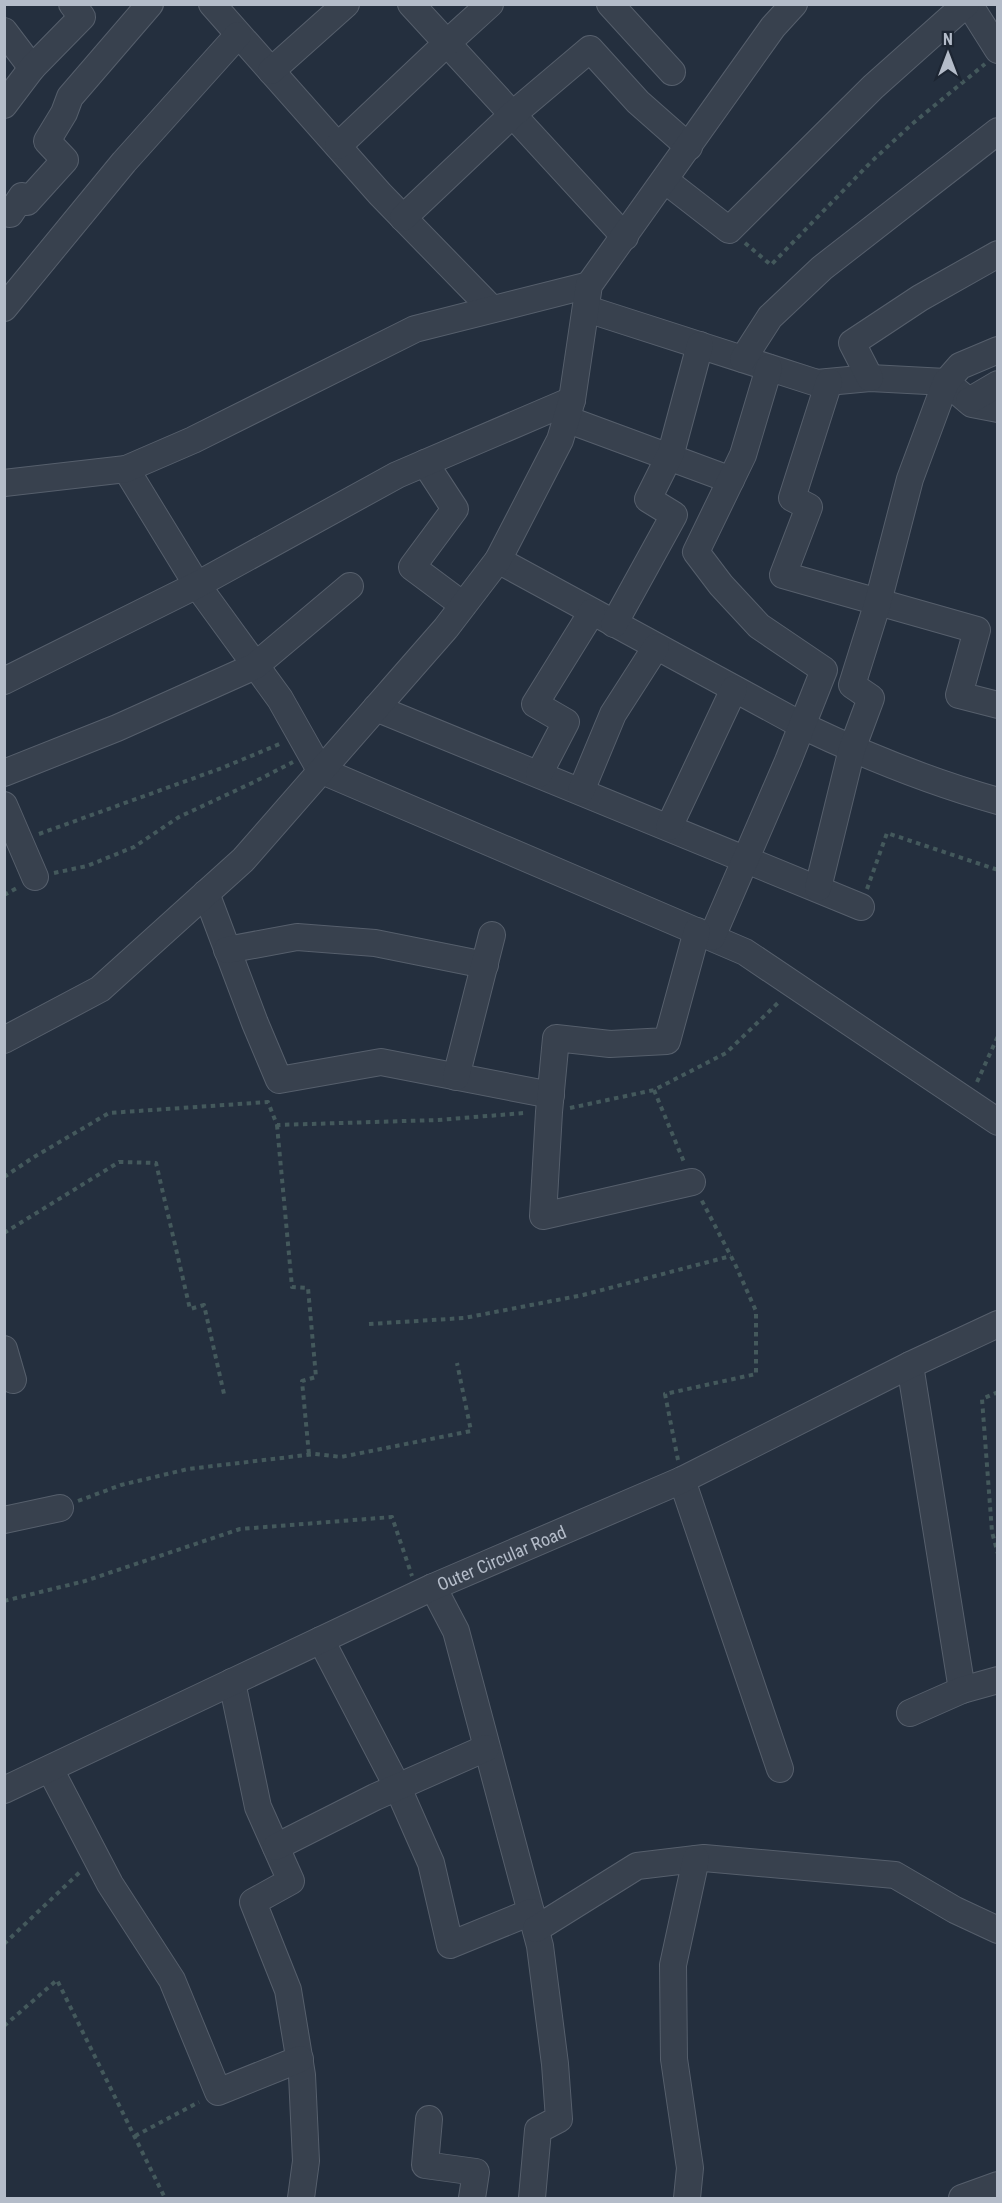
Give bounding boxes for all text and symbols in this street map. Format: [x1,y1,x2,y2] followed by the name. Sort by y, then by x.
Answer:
[918,24,978,84] north arrow
[943,30,953,49] text: N
[434,1521,569,1595] street label: Outer Circular Road

